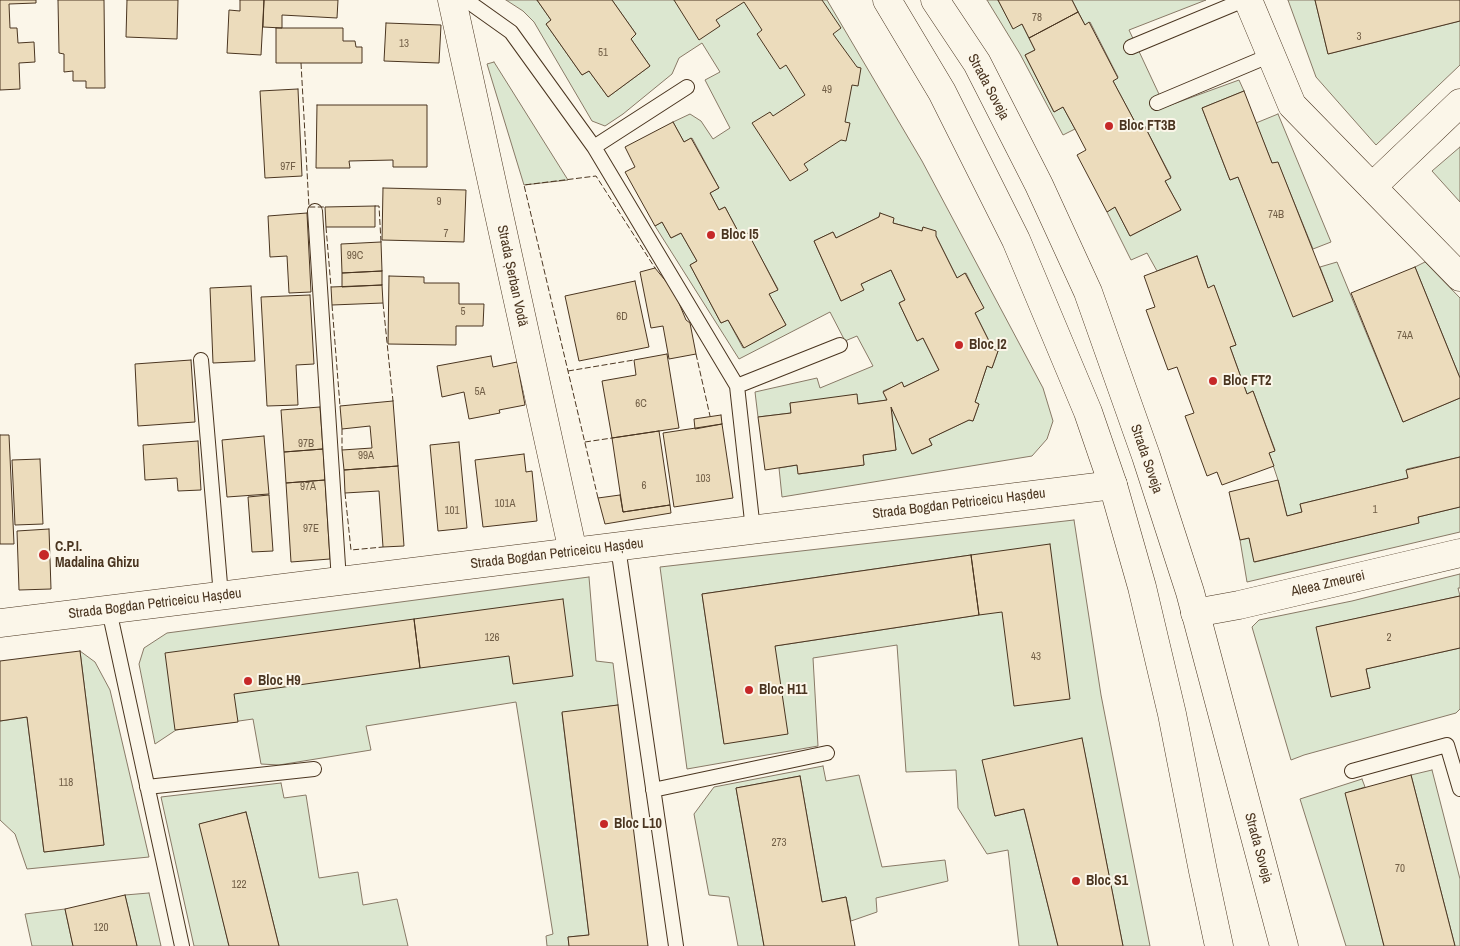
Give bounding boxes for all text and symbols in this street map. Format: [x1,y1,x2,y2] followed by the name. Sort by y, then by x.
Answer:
[1032,11,1042,25] house number: 78
[1356,30,1362,44] house number: 3
[399,37,409,51] house number: 13
[598,46,608,60] house number: 51
[964,51,1012,123] street label: Strada Soveja
[822,83,832,97] house number: 49
[1119,118,1176,134] place label: Bloc FT3B
[1103,120,1115,132] marker: Bloc FT3B
[280,160,296,174] house number: 97F
[436,195,442,209] house number: 9
[1268,208,1284,222] house number: 74B
[493,224,531,328] street label: Strada Șerban Vodă
[443,227,449,241] house number: 7
[721,227,759,243] place label: Bloc I5
[705,229,717,241] marker: Bloc I5
[347,249,363,263] house number: 99C
[460,305,466,319] house number: 5
[616,310,628,324] house number: 6D
[1397,329,1413,343] house number: 74A
[969,337,1007,353] place label: Bloc I2
[953,339,965,351] marker: Bloc I2
[1223,373,1271,389] place label: Bloc FT2
[1207,375,1219,387] marker: Bloc FT2
[474,385,486,399] house number: 5A
[635,397,647,411] house number: 6C
[1126,422,1166,496] street label: Strada Soveja
[298,437,314,451] house number: 97B
[358,449,374,463] house number: 99A
[695,472,711,486] house number: 103
[641,479,647,493] house number: 6
[300,480,316,494] house number: 97A
[872,485,1046,523] street label: Strada Bogdan Petriceicu Hașdeu
[494,497,516,511] house number: 101A
[1372,503,1378,517] house number: 1
[444,504,460,518] house number: 101
[303,522,319,536] house number: 97E
[470,535,644,573] street label: Strada Bogdan Petriceicu Hașdeu
[55,539,139,572] place label: C.P.I. Madalina Ghizu
[37,548,51,562] marker: C.P.I. Madalina Ghizu
[1289,567,1367,601] street label: Aleea Zmeurei
[68,585,242,623] street label: Strada Bogdan Petriceicu Hașdeu
[484,631,500,645] house number: 126
[1386,631,1392,645] house number: 2
[1031,650,1041,664] house number: 43
[258,673,301,689] place label: Bloc H9
[242,675,254,687] marker: Bloc H9
[759,682,807,698] place label: Bloc H11
[743,684,755,696] marker: Bloc H11
[59,776,73,790] house number: 118
[1241,811,1275,885] street label: Strada Soveja
[614,816,662,832] place label: Bloc L10
[598,818,610,830] marker: Bloc L10
[771,836,787,850] house number: 273
[1395,862,1405,876] house number: 70
[1086,873,1128,889] place label: Bloc S1
[1070,875,1082,887] marker: Bloc S1
[231,878,247,892] house number: 122
[93,921,109,935] house number: 120

